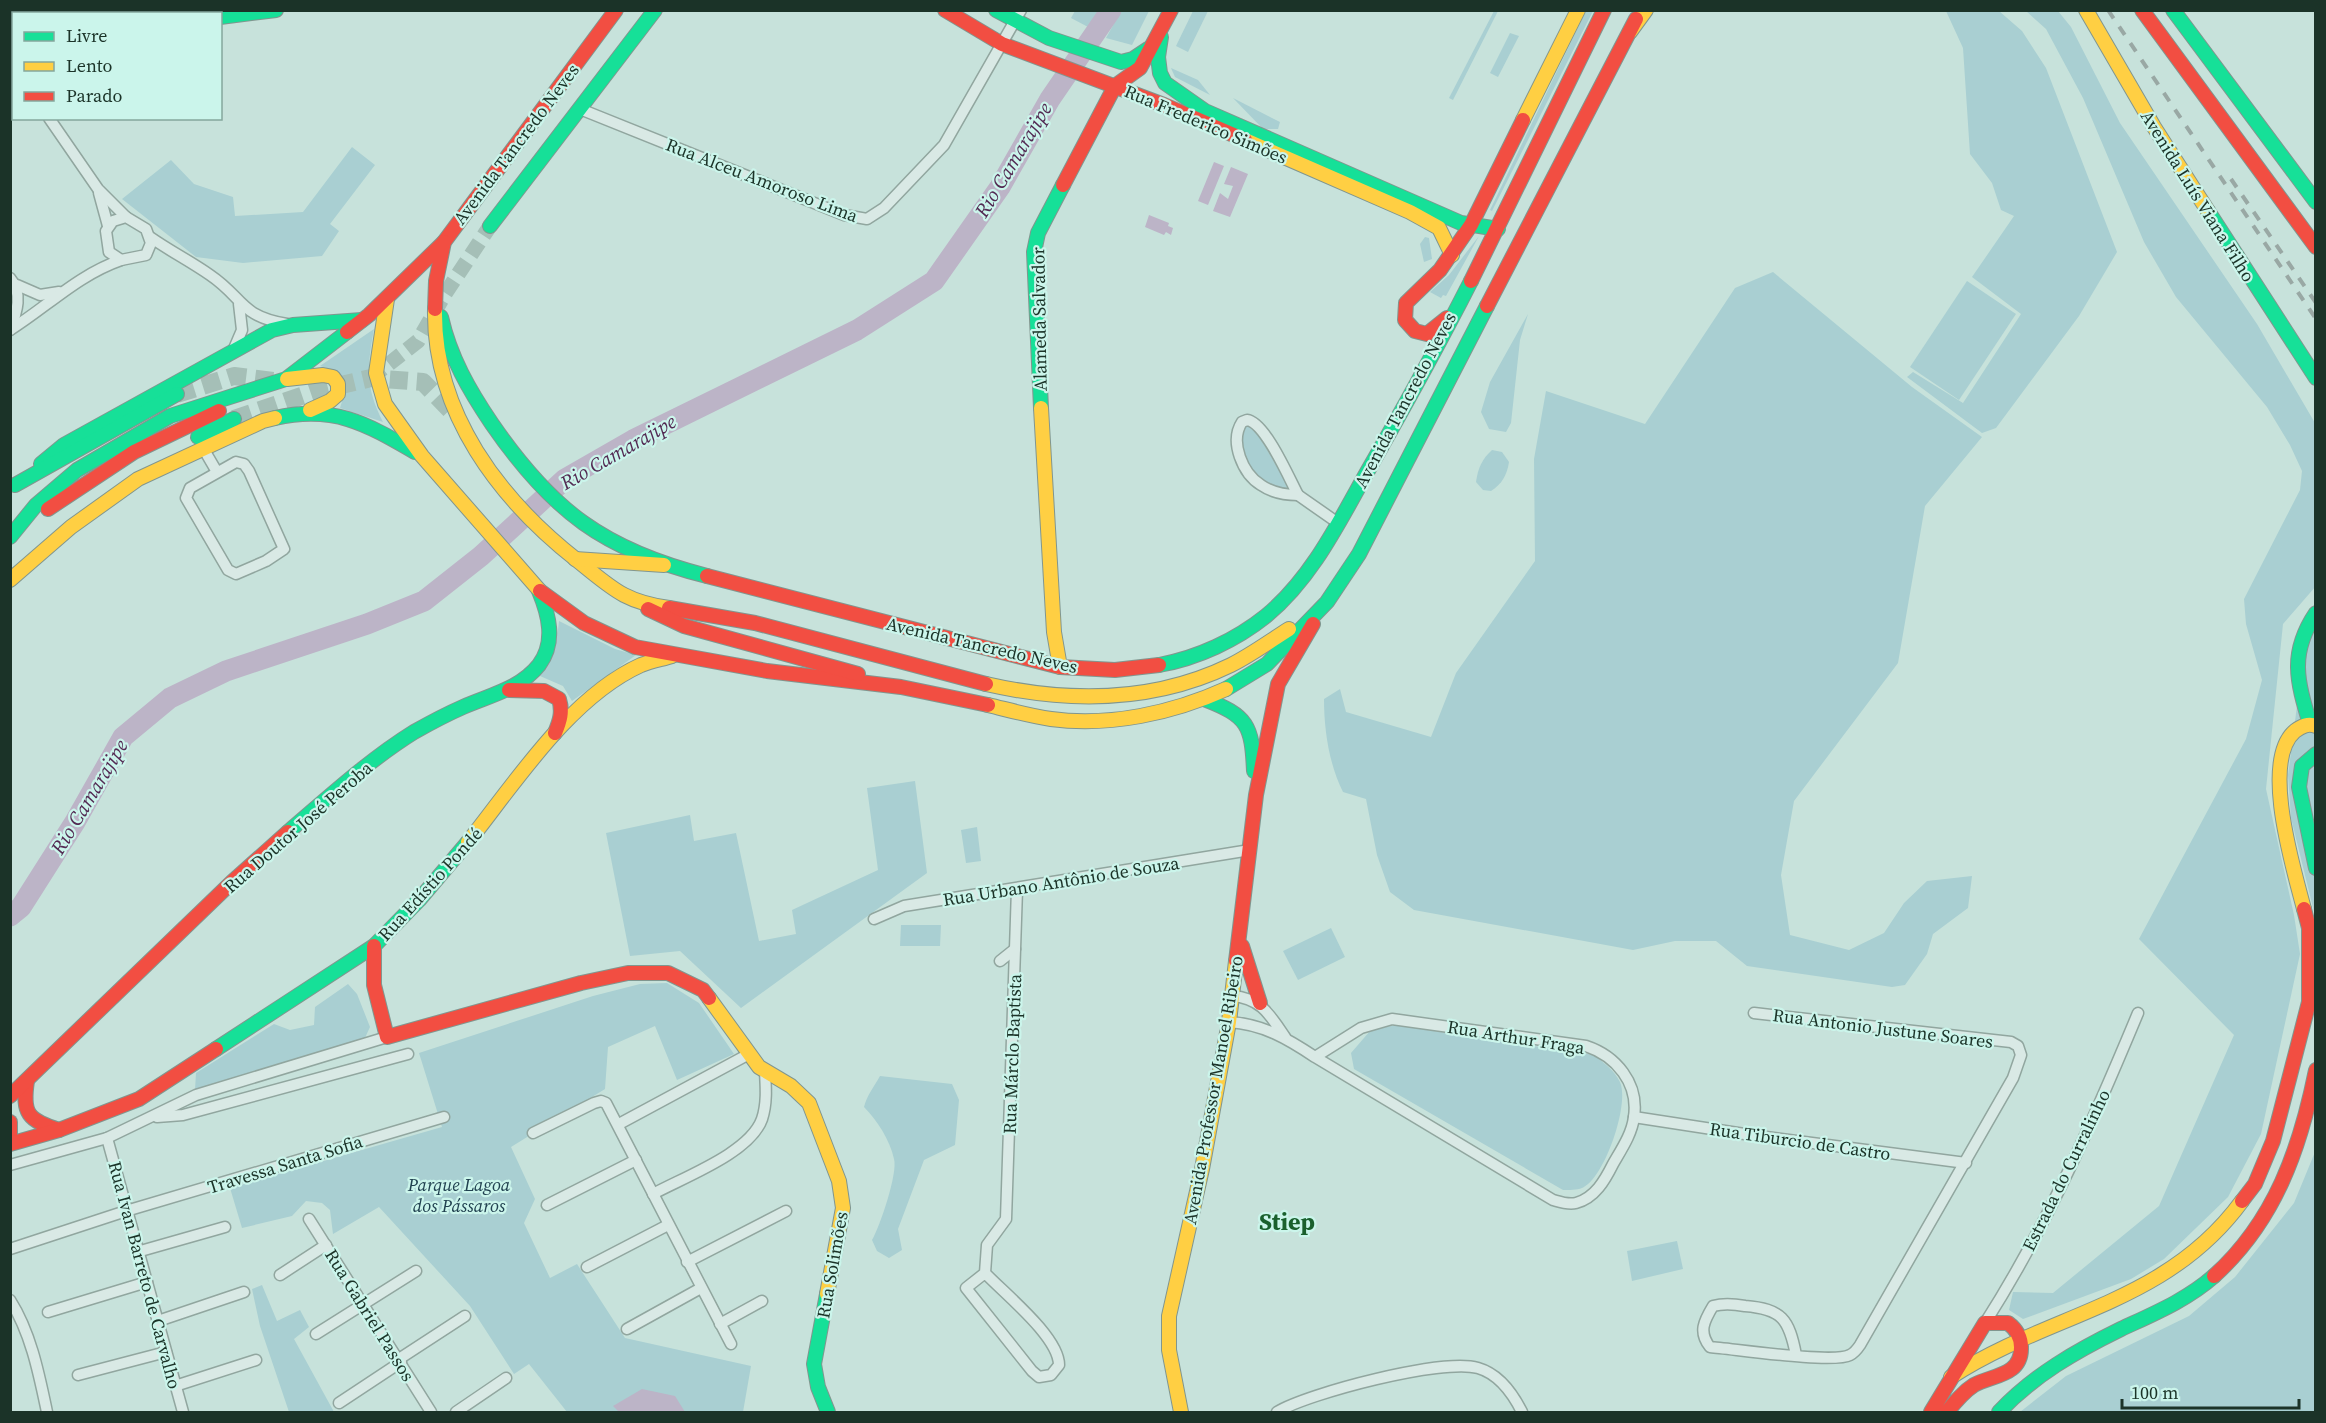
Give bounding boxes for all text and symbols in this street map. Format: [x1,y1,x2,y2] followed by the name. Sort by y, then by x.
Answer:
[12,12,222,120] legend
[66,23,108,48] text: Livre
[66,53,113,78] text: Lento
[447,58,585,230] street label: Avenida Tancredo Neves
[1121,78,1292,170] street label: Rua Frederico Simões
[66,83,122,108] text: Parado
[967,97,1058,224] water label: Rio Camarajipe
[2135,105,2261,287] street label: Avenida Luís Viana Filho
[662,132,863,229] street label: Rua Alceu Amoroso Lima
[1025,246,1053,391] street label: Alameda Salvador
[1348,308,1462,492] street label: Avenida Tancredo Neves
[554,408,681,497] water label: Rio Camarajipe
[884,611,1080,679] street label: Avenida Tancredo Neves
[43,734,134,861] water label: Rio Camarajipe
[218,755,378,899] street label: Rua Doutor José Peroba
[372,822,488,946] street label: Rua Edístio Pondé
[941,850,1182,912] street label: Rua Urbano Antônio de Souza
[1177,954,1249,1226] street label: Avenida Professor Manoel Ribeiro
[997,973,1027,1135] street label: Rua Márclo Baptista
[1771,1002,1995,1054] street label: Rua Antonio Justune Soares
[1446,1014,1587,1060] street label: Rua Arthur Fraga
[2016,1085,2116,1255] street label: Estrada do Curralinho
[1708,1116,1892,1166] street label: Rua Tiburcio de Castro
[204,1128,366,1199] street label: Travessa Santa Sofia
[103,1158,187,1392] street label: Rua Ivan Barreto de Carvalho
[407,1172,511,1218] park label: Parque Lagoa dos Pássaros
[1259,1205,1315,1238] district label: Stiep
[810,1209,854,1320] street label: Rua Solimões
[319,1244,421,1386] street label: Rua Gabriel Passos
[2122,1372,2299,1410] scale bar
[2131,1380,2178,1405] text: 100 m

